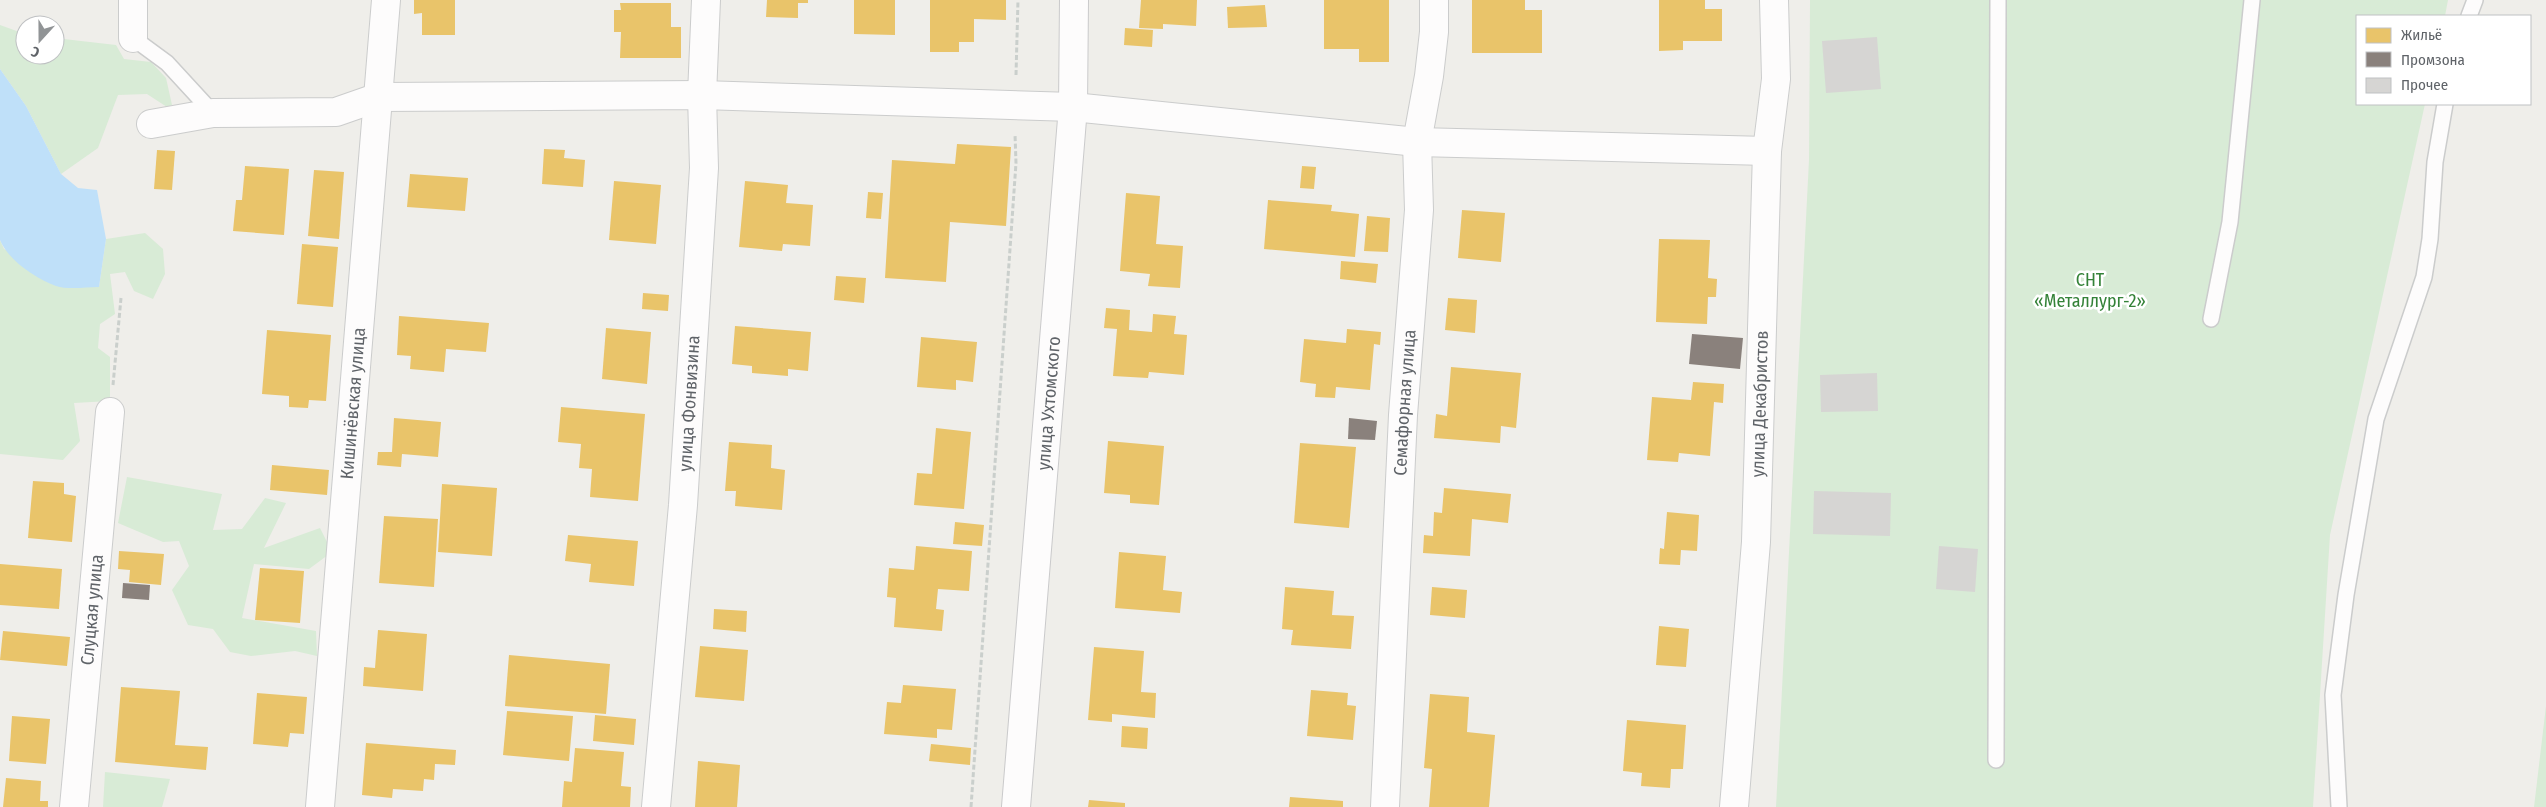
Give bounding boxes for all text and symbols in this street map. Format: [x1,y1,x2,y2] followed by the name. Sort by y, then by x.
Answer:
[15,15,65,65] north arrow
[2356,15,2531,105] legend
[2401,26,2442,44] text: Жильё
[28,42,42,61] text: С
[2401,51,2465,69] text: Промзона
[2401,76,2448,94] text: Прочее
[2034,269,2146,312] park label: СНТ «Металлург-2»
[336,326,370,480] street label: Кишинёвская улица
[1389,328,1421,476] street label: Семафорная улица
[1747,330,1773,478] street label: улица Декабристов
[674,334,705,472] street label: улица Фонвизина
[1032,335,1065,471] street label: улица Ухтомского
[76,553,108,666] street label: Слуцкая улица

